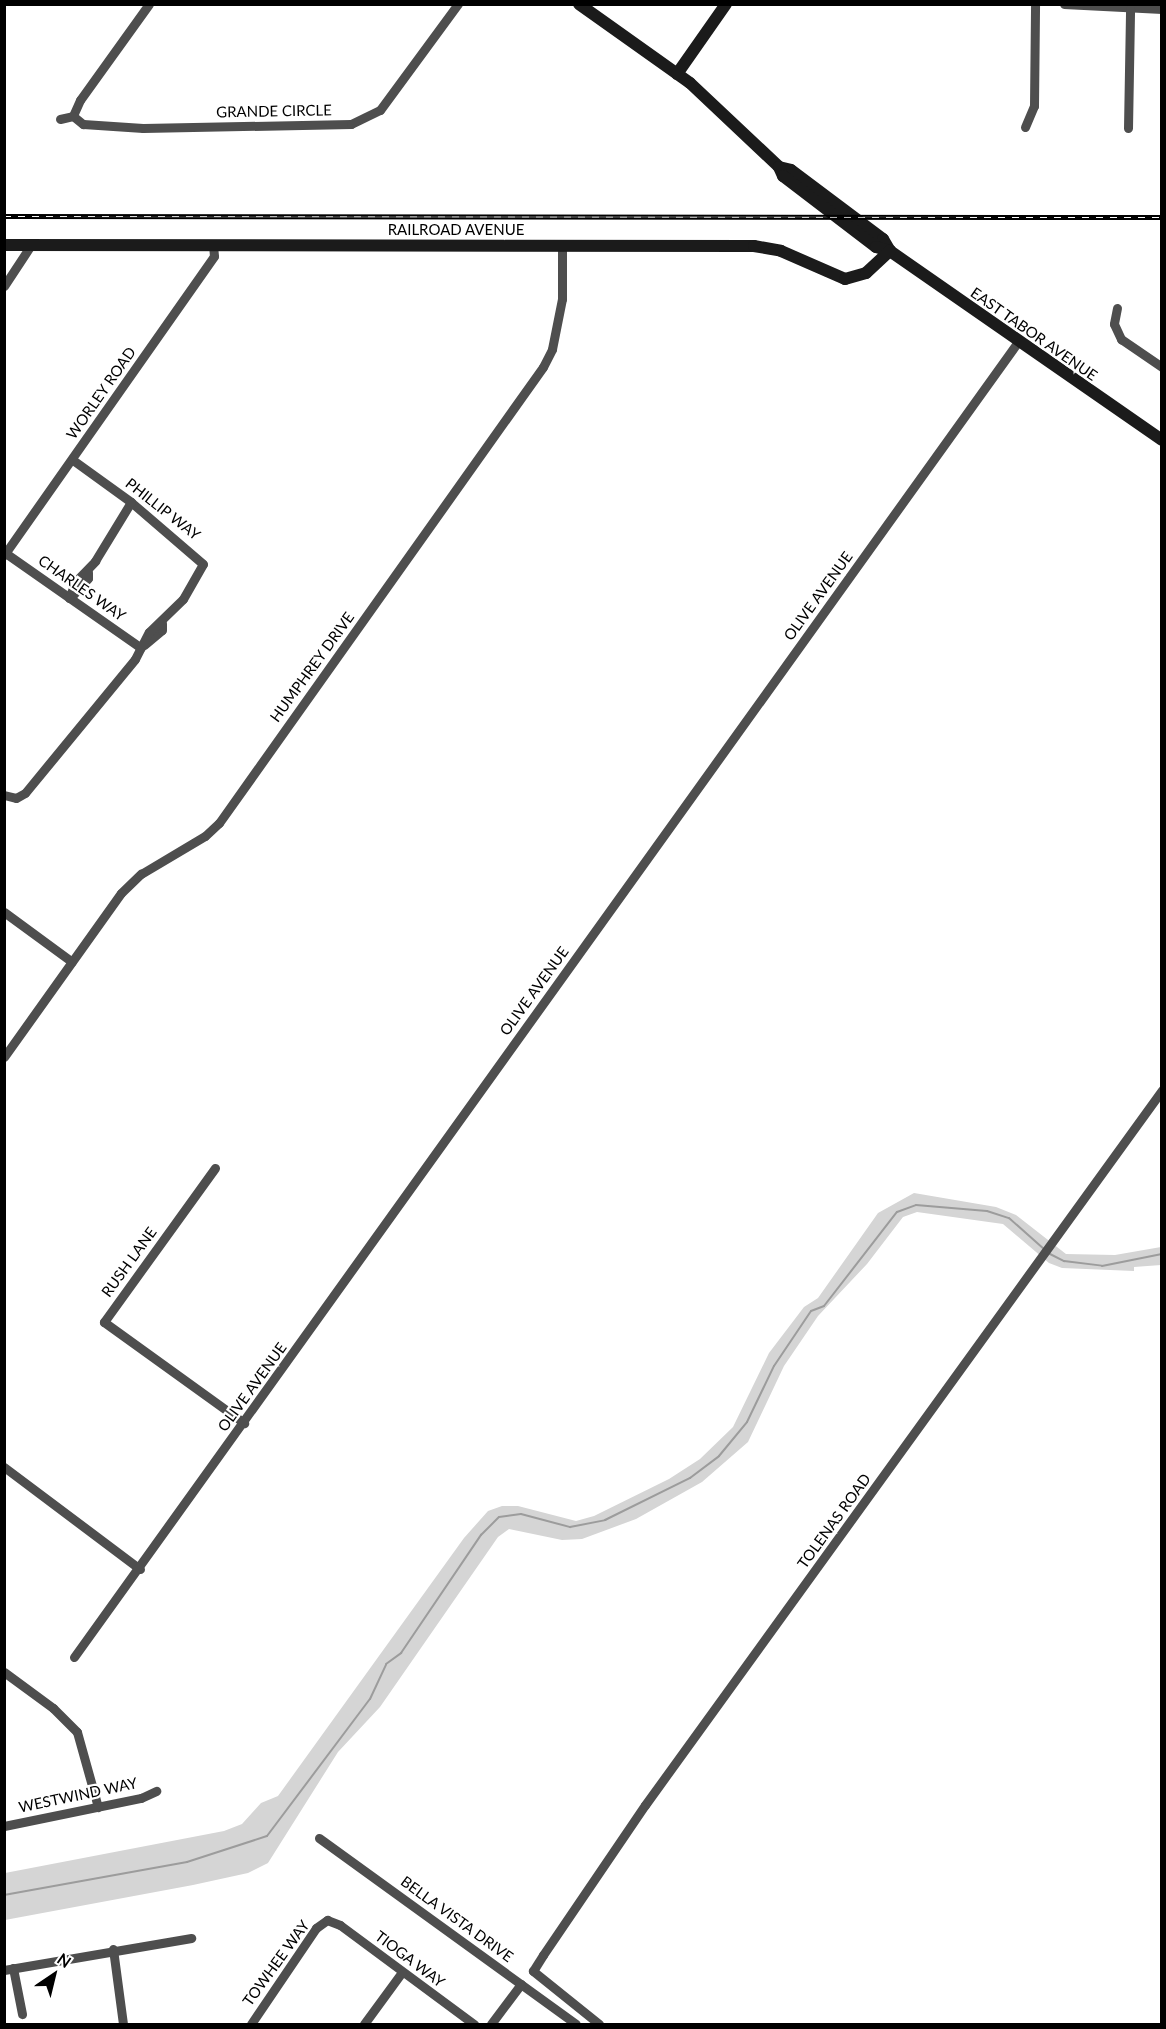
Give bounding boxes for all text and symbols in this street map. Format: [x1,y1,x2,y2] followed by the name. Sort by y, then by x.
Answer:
[216,101,332,121] street label: GRANDE CIRCLE
[387,221,525,239] street label: RAILROAD AVENUE
[967,283,1101,385] street label: EAST TABOR AVENUE
[62,343,140,443] street label: WORLEY ROAD
[122,474,204,544] street label: PHILLIP WAY
[780,548,856,644] street label: OLIVE AVENUE
[35,551,129,625] street label: CHARLES WAY
[266,608,358,726] street label: HUMPHREY DRIVE
[496,943,572,1039] street label: OLIVE AVENUE
[98,1224,160,1300] street label: RUSH LANE
[214,1339,290,1435] street label: OLIVE AVENUE
[794,1470,874,1572] street label: TOLENAS ROAD
[17,1774,139,1816] street label: WESTWIND WAY
[397,1872,517,1966] street label: BELLA VISTA DRIVE
[239,1917,313,2009] street label: TOWHEE WAY
[371,1927,449,1991] street label: TIOGA WAY
[24,1945,84,2005] north arrow
[54,1949,75,1971] text: N

